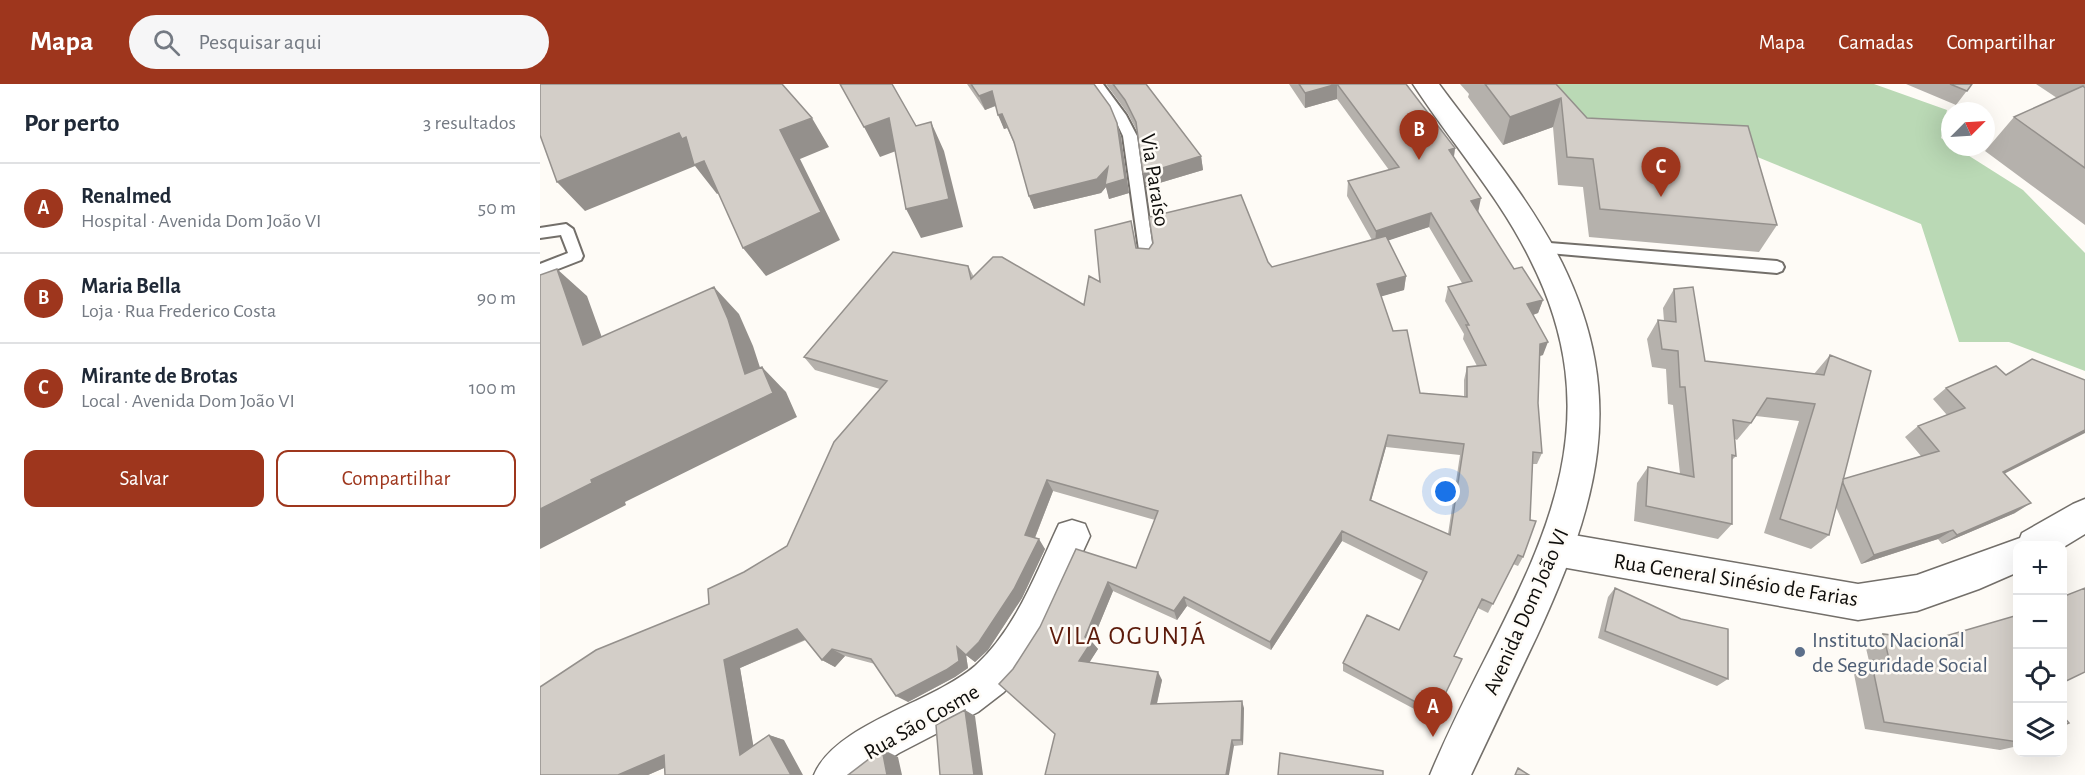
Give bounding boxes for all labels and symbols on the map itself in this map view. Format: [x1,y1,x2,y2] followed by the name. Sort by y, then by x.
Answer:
[1941,102,1995,156] north arrow
[1400,110,1438,160] pin: B
[1137,132,1173,228] street label: Via Paraíso
[1642,147,1680,197] pin: C
[1431,477,1460,506] your location
[1479,525,1572,698] street label: Avenida Dom João VI
[1612,550,1860,610] street label: Rua General Sinésio de Farias
[1049,621,1207,649] district label: VILA OGUNJÁ
[1812,629,1988,676] place label: Instituto Nacional de Seguridade Social
[1793,645,1807,659] marker: Instituto Nacional de Seguridade Social
[860,680,983,764] street label: Rua São Cosme
[1414,688,1452,737] pin: A

